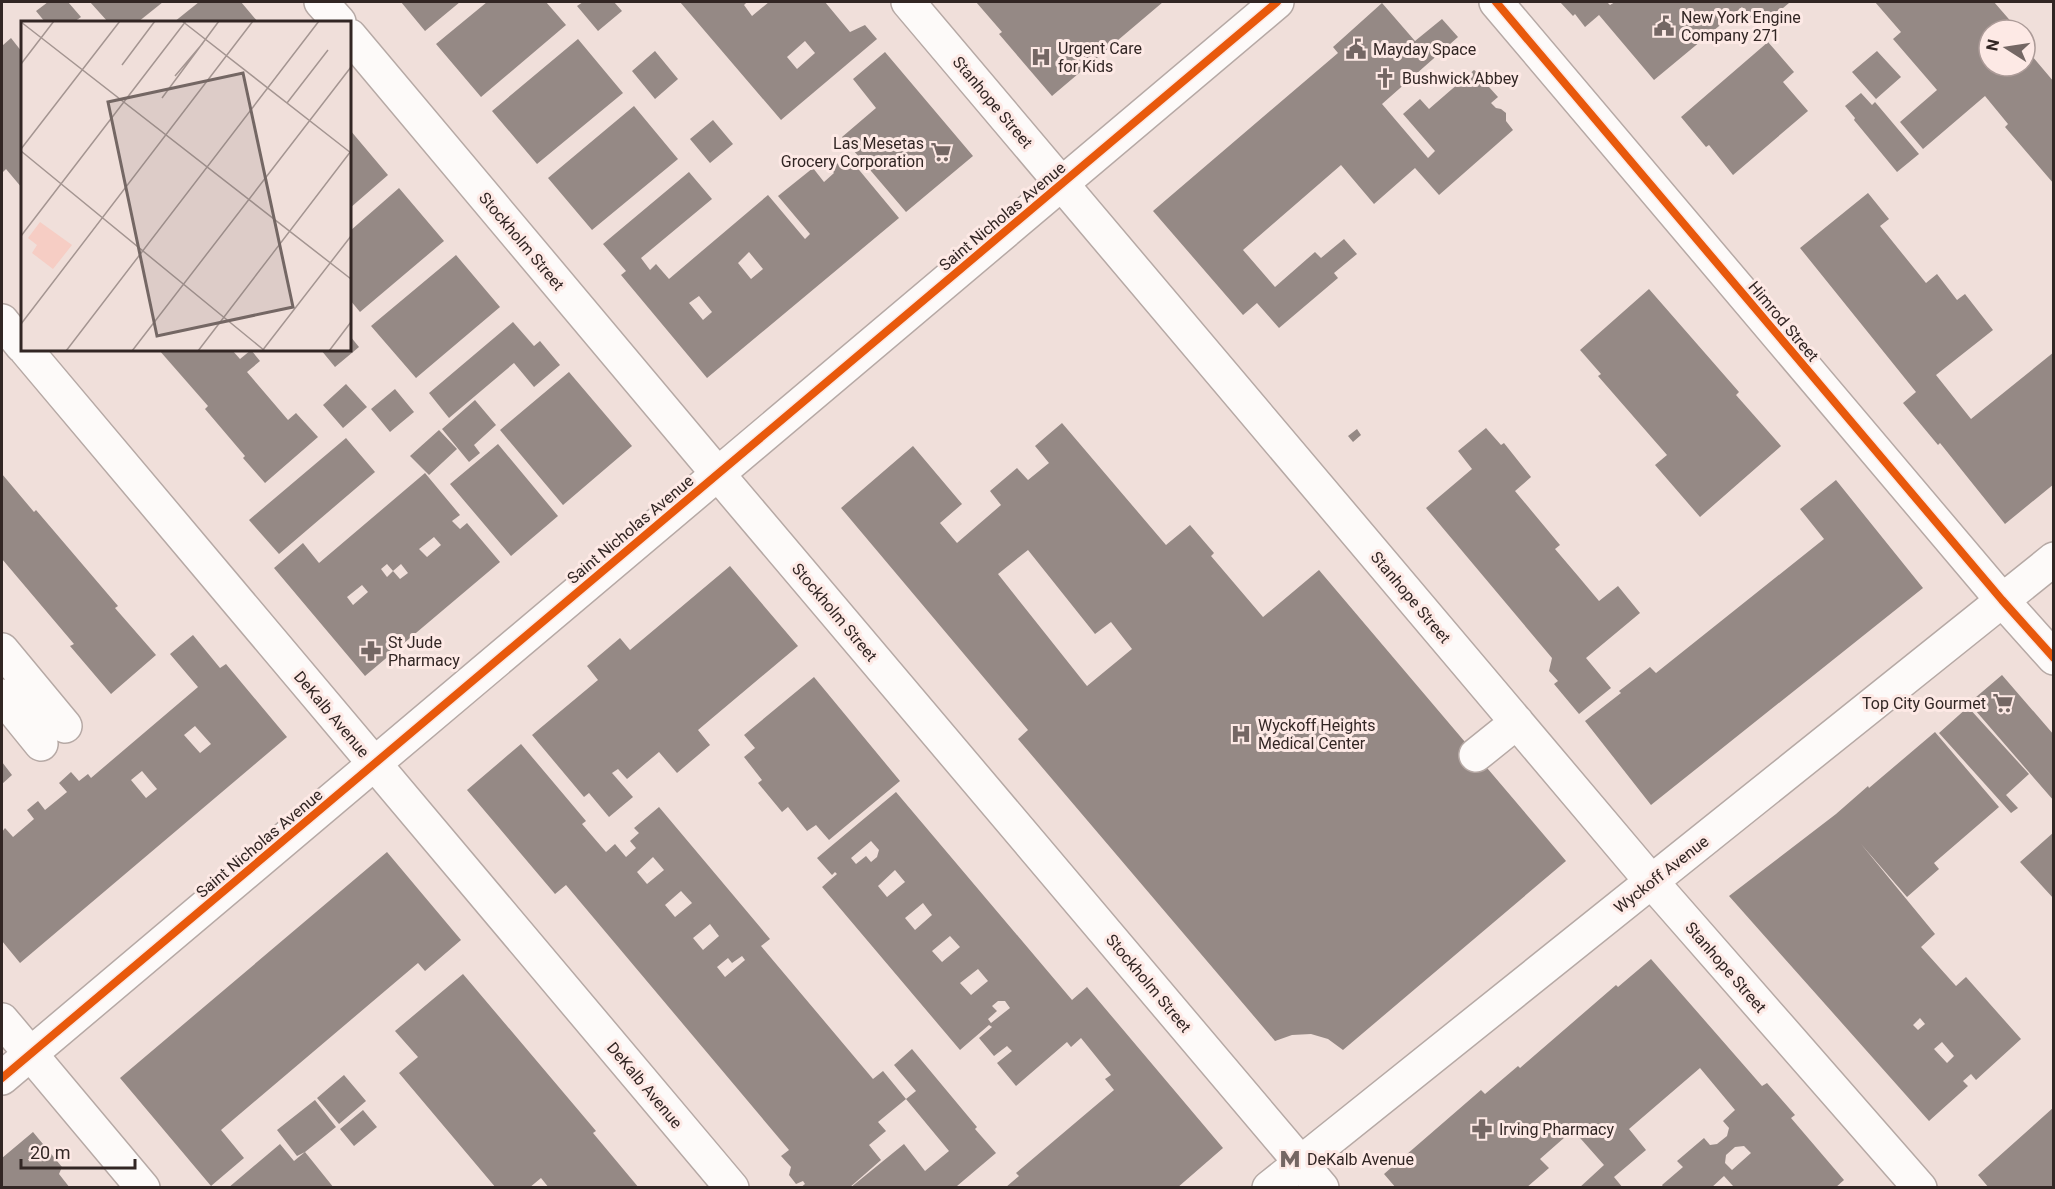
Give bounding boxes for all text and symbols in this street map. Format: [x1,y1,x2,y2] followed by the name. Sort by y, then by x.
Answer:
[1681,8,1801,45] place label: New York Engine Company 271
[1652,14,1676,38] public building icon: New York Engine Company 271
[1977,18,2037,78] north arrow
[21,21,351,351] inset map
[1344,37,1368,61] public building icon: Mayday Space
[1982,37,2003,52] text: N
[1058,39,1142,76] place label: Urgent Care for Kids
[1373,40,1476,59] place label: Mayday Space
[1029,45,1053,69] hospital icon: Urgent Care for Kids
[949,53,1036,152] street label: Stanhope Street
[1373,66,1397,90] church icon: Bushwick Abbey
[1402,69,1519,88] place label: Bushwick Abbey
[781,134,924,171] place label: Las Mesetas Grocery Corporation
[929,140,953,164] supermarket icon: Las Mesetas Grocery Corporation
[935,158,1069,275] street label: Saint Nicholas Avenue
[475,188,568,294] street label: Stockholm Street
[1745,277,1823,365] street label: Himrod Street
[563,471,697,588] street label: Saint Nicholas Avenue
[1367,548,1454,647] street label: Stanhope Street
[788,559,881,665] street label: Stockholm Street
[388,633,460,670] place label: St Jude Pharmacy
[359,639,383,663] pharmacy icon: St Jude Pharmacy
[290,667,373,761] street label: DeKalb Avenue
[1991,691,2015,715] supermarket icon: Top City Gourmet
[1862,694,1986,713] place label: Top City Gourmet
[1258,716,1375,753] place label: Wyckoff Heights Medical Center
[1229,722,1253,746] hospital icon: Wyckoff Heights Medical Center
[192,785,326,902] street label: Saint Nicholas Avenue
[1610,832,1712,917] street label: Wyckoff Avenue
[1681,918,1770,1017] street label: Stanhope Street
[1102,930,1195,1036] street label: Stockholm Street
[603,1038,686,1132] street label: DeKalb Avenue
[1470,1117,1494,1141] pharmacy icon: Irving Pharmacy
[1499,1120,1614,1139] place label: Irving Pharmacy
[21,1132,135,1170] scale bar
[30,1142,70,1163] text: 20 m
[1278,1147,1302,1171] metro station icon: DeKalb Avenue
[1307,1150,1414,1169] place label: DeKalb Avenue

